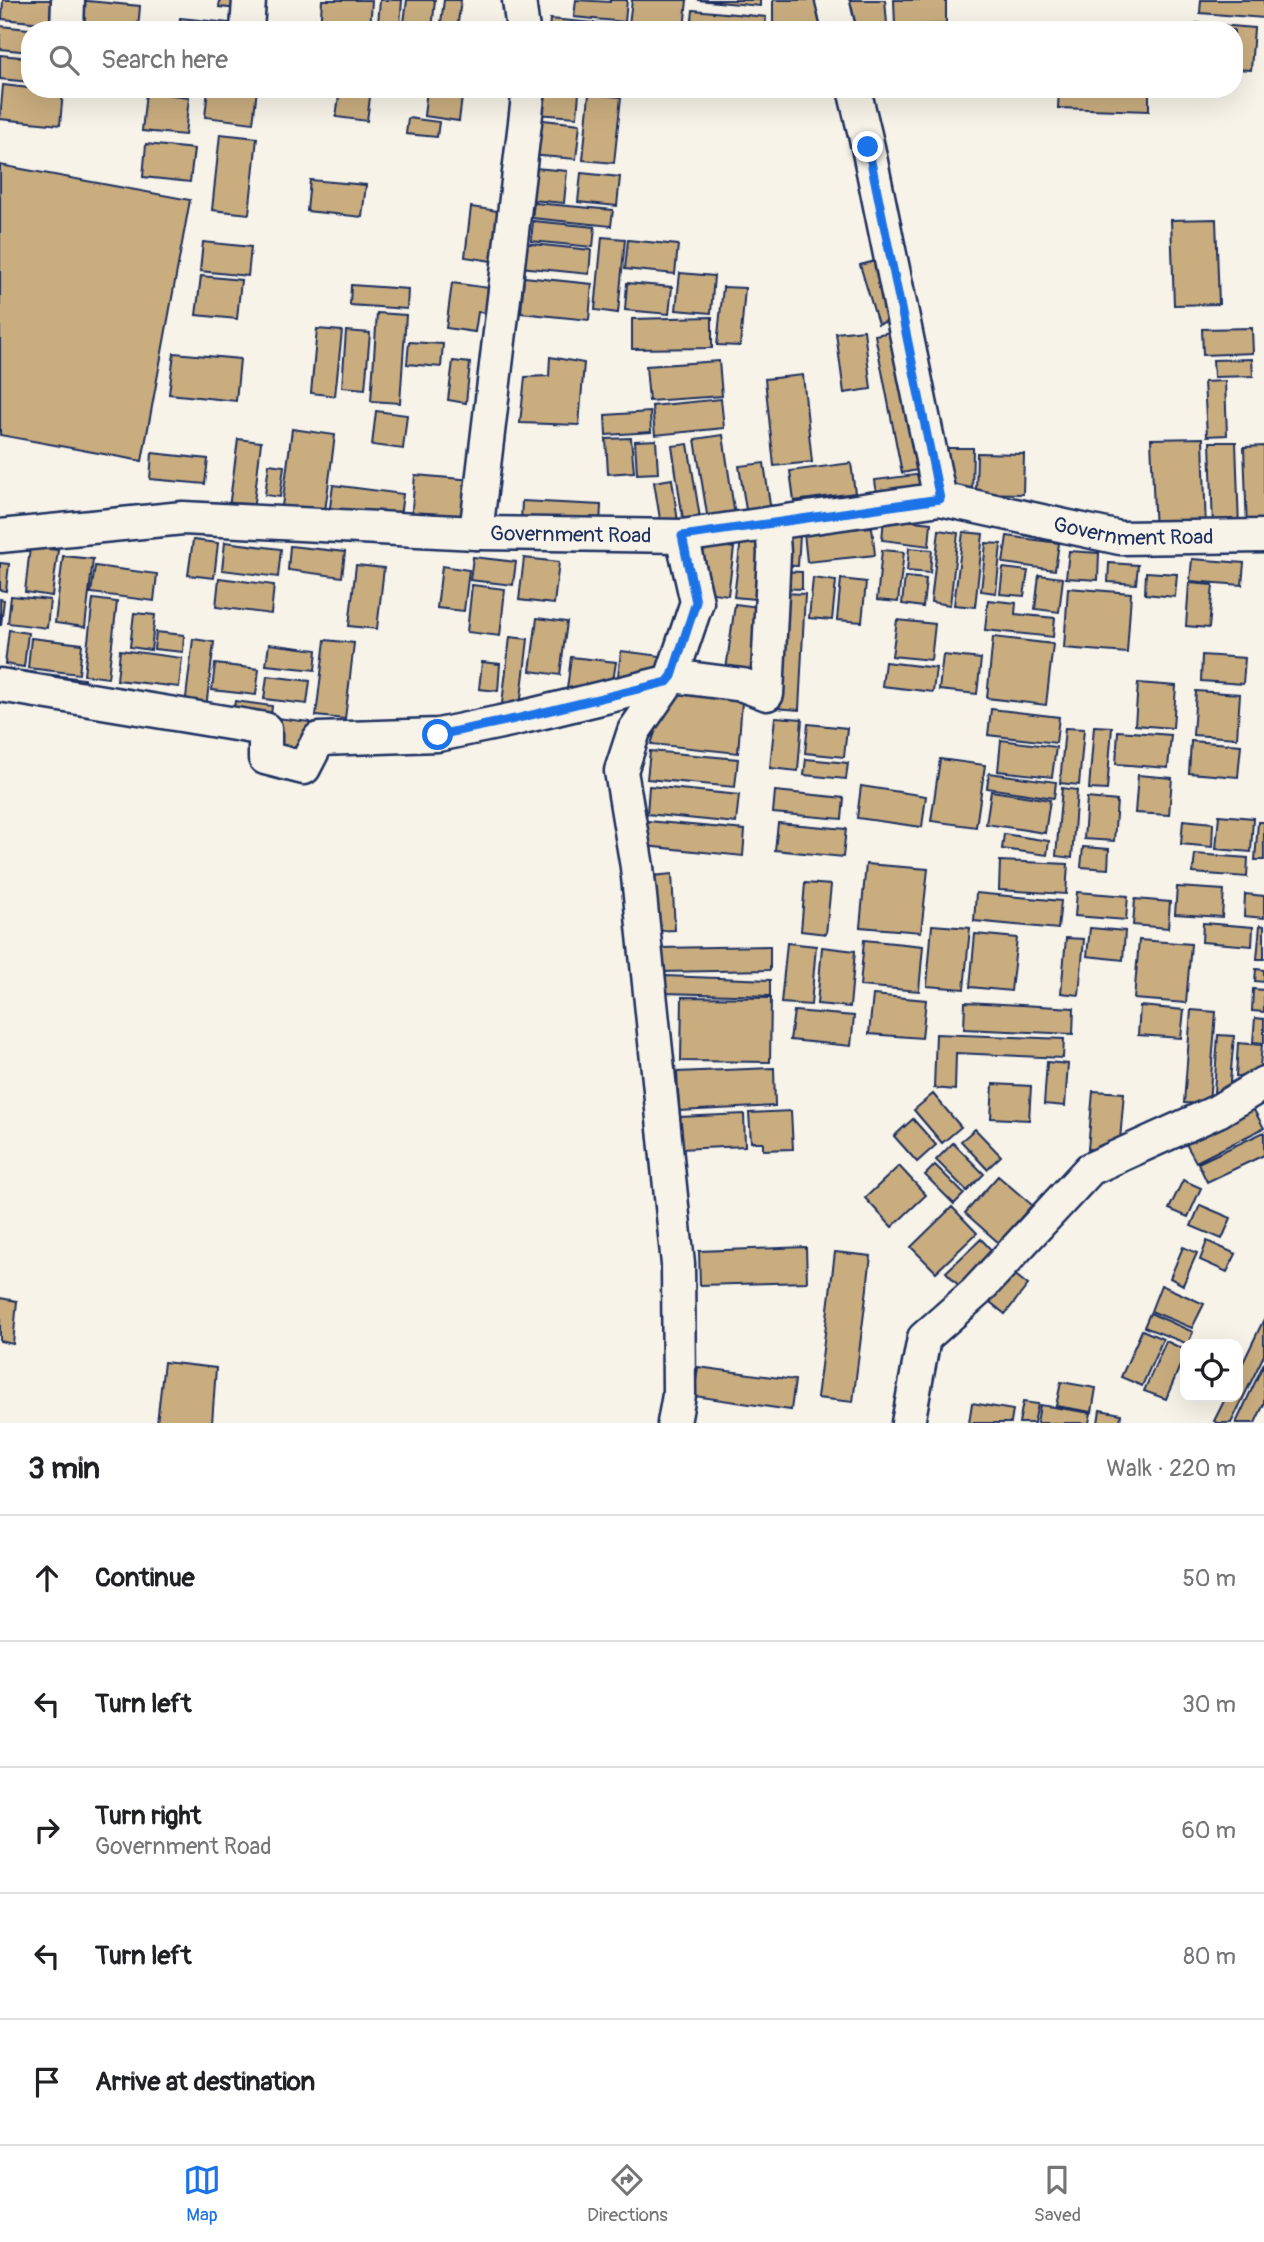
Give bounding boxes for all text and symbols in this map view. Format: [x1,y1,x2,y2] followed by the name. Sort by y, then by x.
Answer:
[21,21,1243,98] search box
[45,41,83,79] icon: search
[101,44,228,76] text: Search here
[852,131,883,162] route end
[1051,511,1214,552] street label: Government Road
[490,520,652,550] street label: Government Road
[422,719,453,750] route start
[1180,1339,1243,1402] map controls
[1180,1339,1243,1402] button: locate
[28,1450,100,1487] text: 3 min
[1106,1454,1236,1483] text: Walk · 220 m
[28,1559,66,1597] icon: ahead
[95,1562,195,1594] text: Continue
[1182,1564,1236,1593] text: 50 m
[28,1685,66,1723] icon: left
[95,1688,191,1720] text: Turn left
[1182,1690,1236,1719] text: 30 m
[95,1800,201,1832] text: Turn right
[28,1811,66,1849] icon: right
[1181,1816,1236,1845] text: 60 m
[95,1832,272,1861] text: Government Road
[28,1937,66,1975] icon: left
[95,1940,191,1972] text: Turn left
[1183,1942,1236,1971] text: 80 m
[28,2063,66,2101] icon: arrive
[95,2066,315,2098] text: Arrive at destination
[183,2161,221,2227] tab: Map
[587,2161,668,2227] tab: Directions
[1034,2161,1081,2227] tab: Saved

